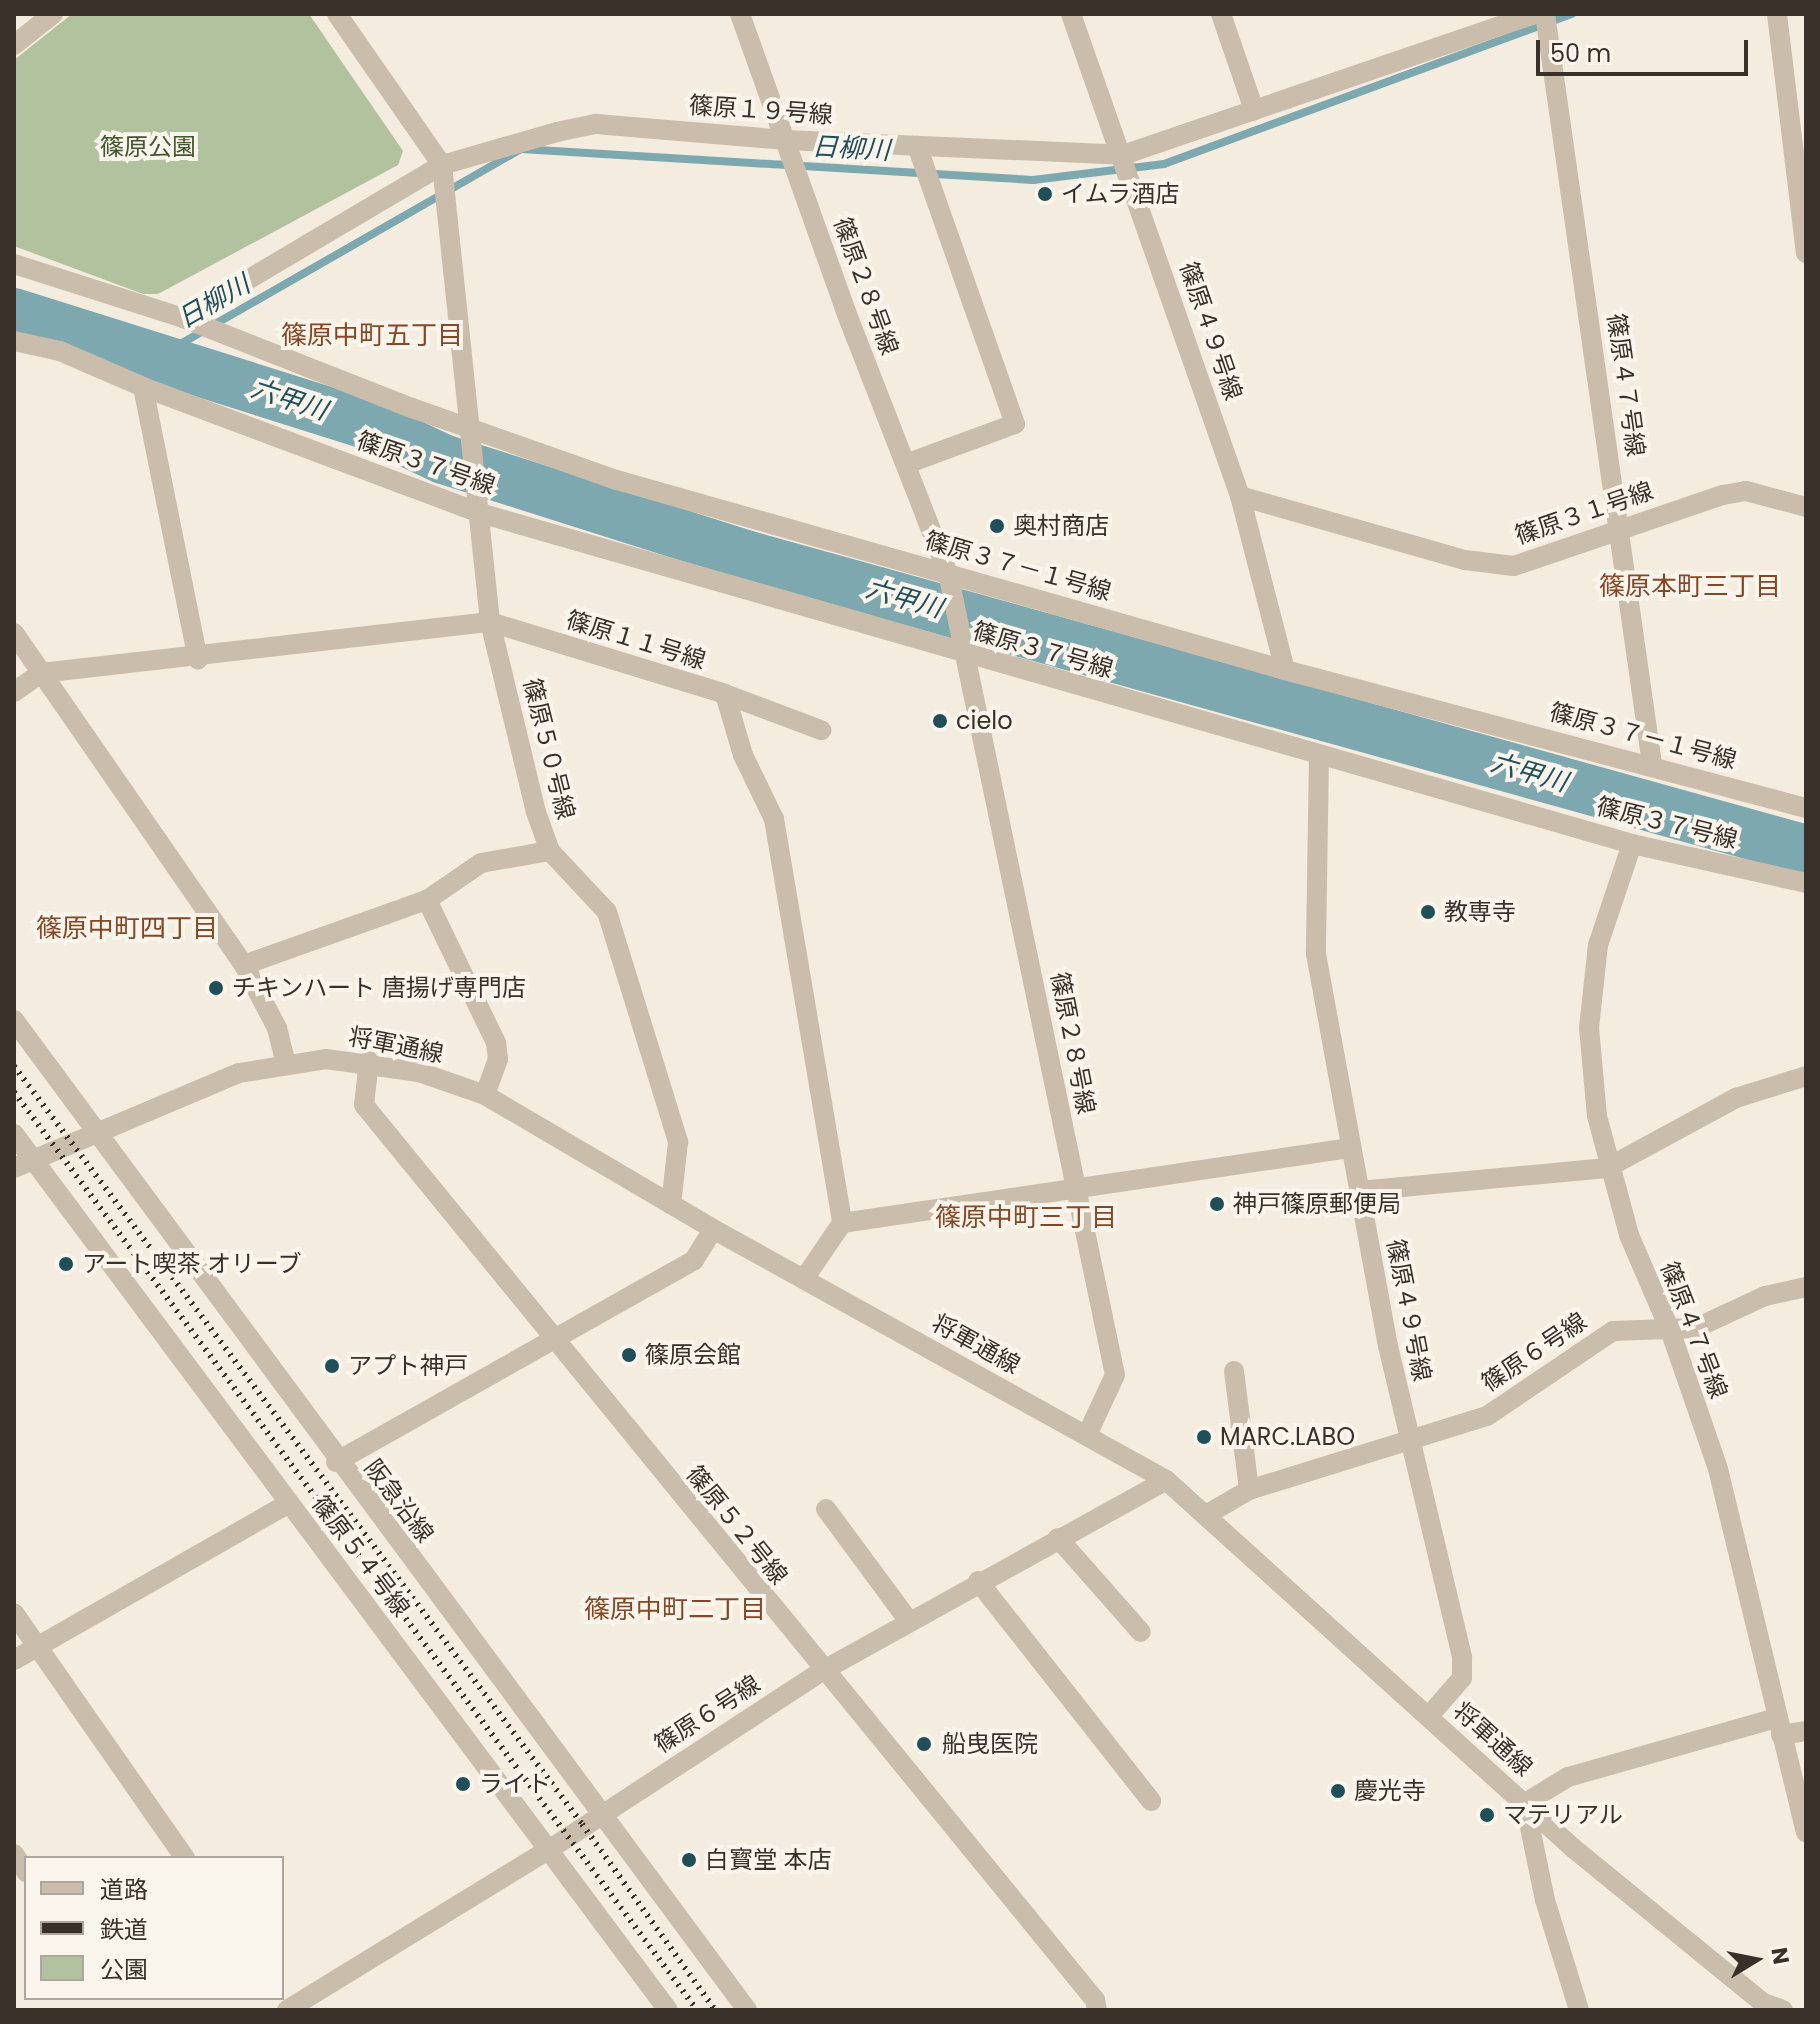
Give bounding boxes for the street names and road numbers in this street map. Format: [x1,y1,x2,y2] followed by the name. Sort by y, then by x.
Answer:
[688,91,834,129] street label: 篠原１９号線
[828,213,904,359] street label: 篠原２８号線
[1174,258,1248,404] street label: 篠原４９号線
[1602,312,1650,458] street label: 篠原４７号線
[353,426,499,500] street label: 篠原３７号線
[1511,476,1657,550] street label: 篠原３１号線
[922,526,1114,606] street label: 篠原３７－１号線
[563,605,709,675] street label: 篠原１１号線
[970,616,1116,684] street label: 篠原３７号線
[518,676,580,822] street label: 篠原５０号線
[1547,697,1739,775] street label: 篠原３７－１号線
[1594,792,1740,854] street label: 篠原３７号線
[1045,970,1101,1116] street label: 篠原２８号線
[346,1022,446,1068] street label: 将軍通線
[1381,1237,1437,1383] street label: 篠原４９号線
[1655,1258,1733,1402] street label: 篠原４７号線
[1476,1307,1592,1397] street label: 篠原６号線
[927,1308,1025,1380] street label: 将軍通線
[359,1454,439,1548] street label: 阪急沿線
[680,1460,794,1590] street label: 篠原５２号線
[306,1490,416,1622] street label: 篠原５４号線
[649,1669,765,1759] street label: 篠原６号線
[1448,1696,1538,1782] street label: 将軍通線

